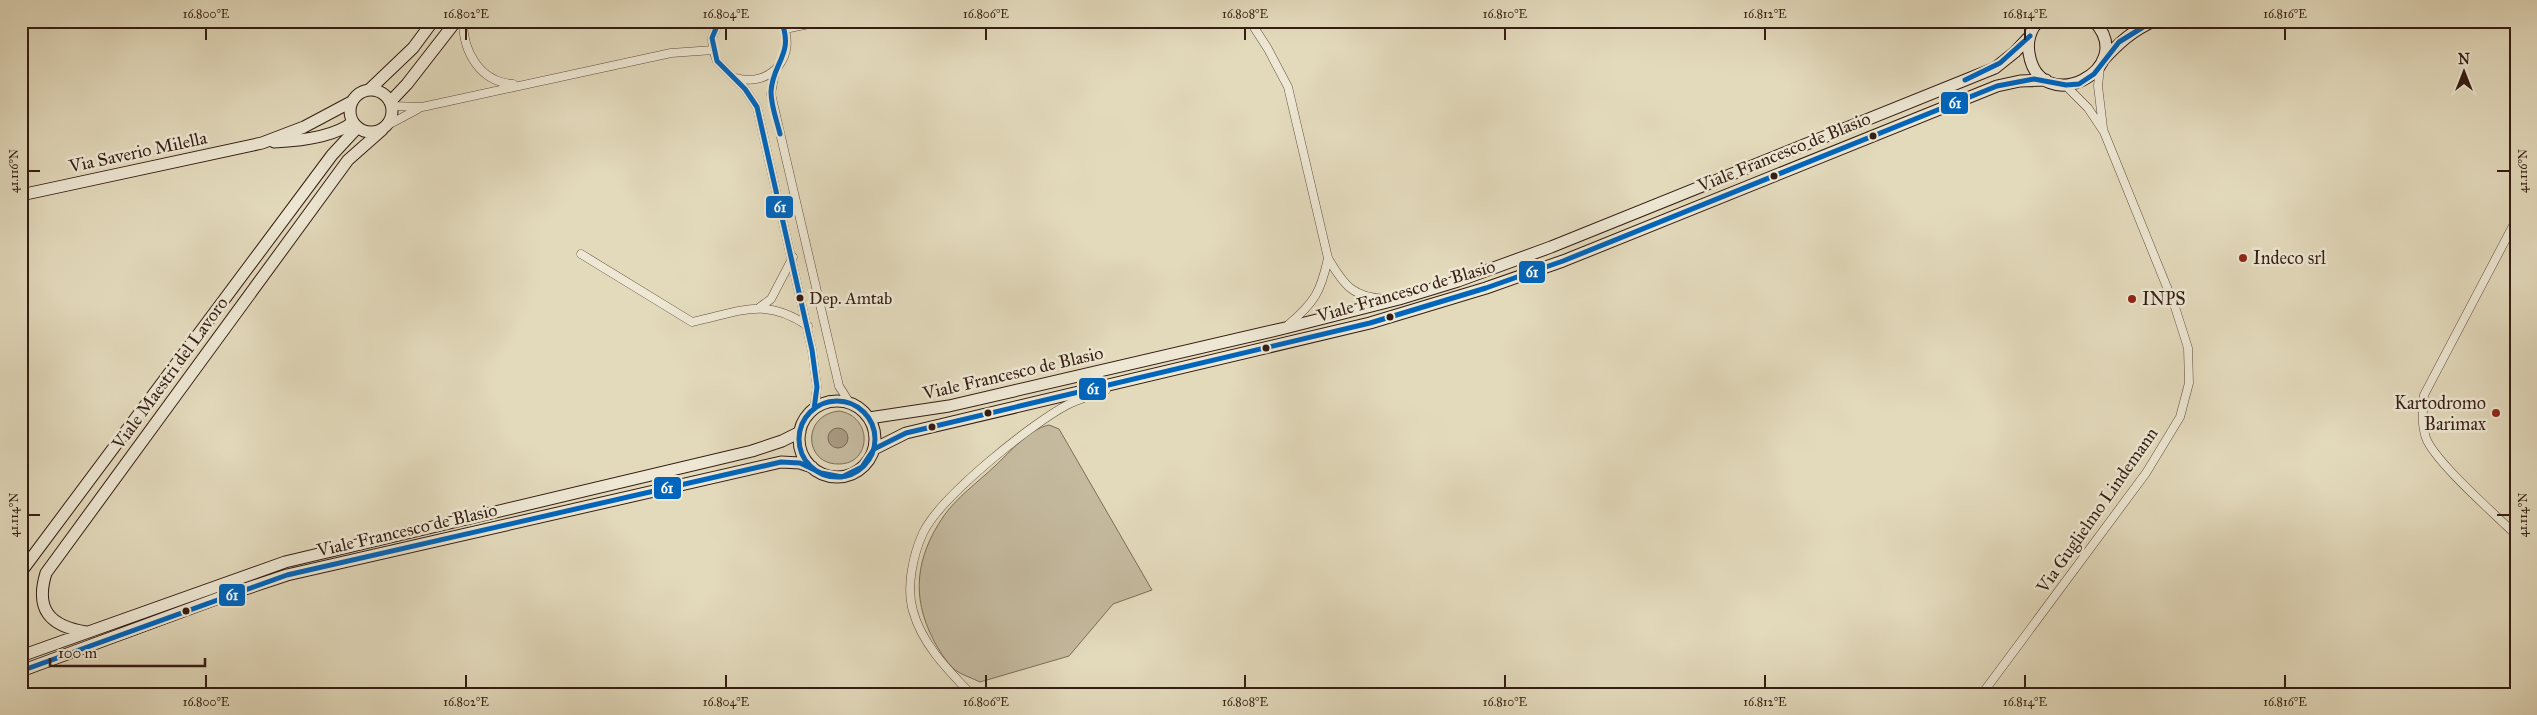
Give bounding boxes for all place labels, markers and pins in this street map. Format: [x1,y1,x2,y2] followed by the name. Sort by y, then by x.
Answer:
[1868,131,1878,141] unlabelled marker
[1769,171,1779,181] unlabelled marker
[2253,247,2326,269] place label: Indeco srl
[2237,252,2249,264] marker: Indeco srl
[809,288,892,309] place label: Dep. Amtab
[2142,288,2186,310] place label: INPS
[795,293,805,303] marker: Dep. Amtab
[2126,293,2138,305] marker: INPS
[1385,312,1395,322] unlabelled marker
[1261,343,1271,353] unlabelled marker
[2394,392,2486,435] place label: Kartodromo Barimax
[2490,407,2502,419] marker: Kartodromo Barimax
[983,408,993,418] unlabelled marker
[927,422,937,432] unlabelled marker
[181,606,191,616] unlabelled marker

